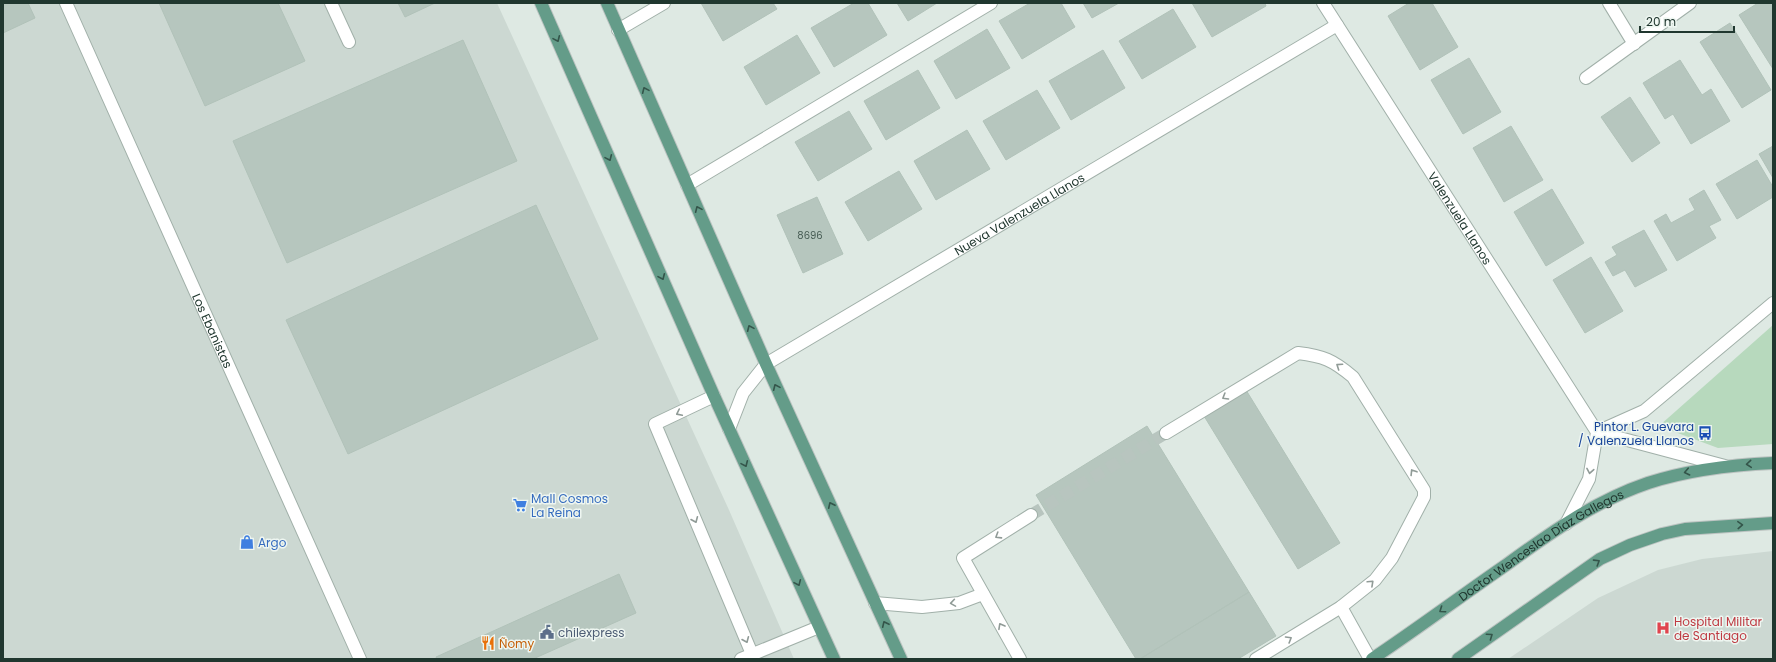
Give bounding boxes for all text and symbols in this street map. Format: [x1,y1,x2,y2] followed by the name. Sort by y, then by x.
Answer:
[1640,8,1734,34] scale bar
[1646,13,1676,30] text: 20 m
[552,34,560,42] one-way arrow
[642,87,650,95] one-way arrow
[604,153,612,161] one-way arrow
[951,168,1087,259] street label: Nueva Valenzuela Llanos
[1424,168,1496,268] street label: Valenzuela Llanos
[694,206,702,213] one-way arrow
[797,228,823,243] house number: 8696
[657,273,665,280] one-way arrow
[189,290,237,371] street label: Los Ebanistas
[747,325,755,333] one-way arrow
[1336,363,1343,371] one-way arrow
[773,384,781,392] one-way arrow
[1222,393,1229,400] one-way arrow
[675,408,683,416] one-way arrow
[1578,418,1694,449] place label: Pintor L. Guevara / Valenzuela Llanos
[1697,425,1713,441] bus stop icon: Pintor L. Guevara / Valenzuela Llanos
[1746,459,1752,468] one-way arrow
[740,460,748,468] one-way arrow
[1586,468,1595,474] one-way arrow
[1684,468,1690,476] one-way arrow
[1410,469,1417,476] one-way arrow
[1455,485,1626,605] street label: Doctor Wenceslao Díaz Gallegos
[531,490,608,521] place label: Mall Cosmos La Reina
[512,497,528,513] supermarket icon: Mall Cosmos La Reina
[827,502,835,509] one-way arrow
[691,516,699,523] one-way arrow
[1737,521,1743,529] one-way arrow
[995,531,1002,538] one-way arrow
[239,534,255,550] shop icon: Argo
[258,534,287,551] place label: Argo
[1593,559,1600,567] one-way arrow
[794,579,802,586] one-way arrow
[1366,581,1374,588] one-way arrow
[950,598,956,607] one-way arrow
[1439,605,1446,613] one-way arrow
[1674,613,1763,644] place label: Hospital Militar de Santiago
[882,620,890,628] one-way arrow
[1655,620,1671,636] hospital icon: Hospital Militar de Santiago
[999,623,1006,630] one-way arrow
[539,624,555,640] public building icon: chilexpress
[558,624,625,641] place label: chilexpress
[1486,634,1493,641] one-way arrow
[480,635,496,651] restaurant icon: Ñomy
[499,635,534,652] place label: Ñomy
[741,635,749,643] one-way arrow
[1285,636,1292,643] one-way arrow

